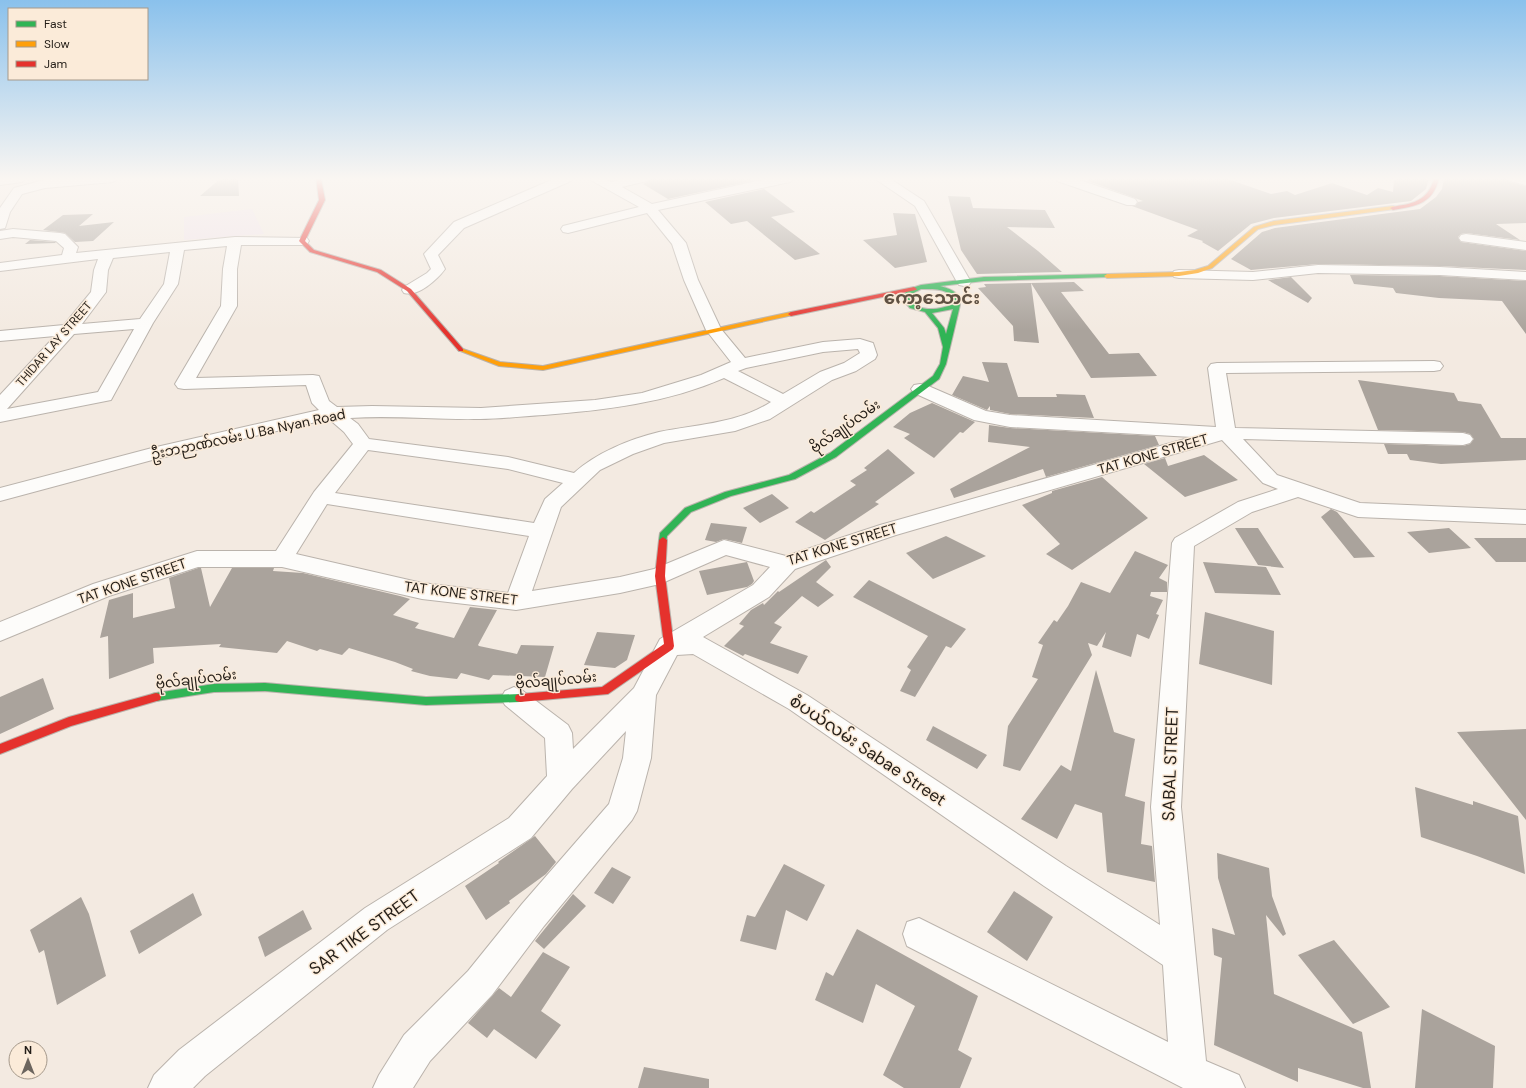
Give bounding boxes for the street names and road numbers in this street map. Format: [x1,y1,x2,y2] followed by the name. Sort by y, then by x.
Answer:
[12,298,96,390] street label: THIDAR LAY STREET
[806,394,885,459] street label: ဗိုလ်ချုပ်လမ်း
[149,404,348,466] street label: ဦးဘဉာဏ်လမ်း U Ba Nyan Road
[1096,430,1210,478] street label: TAT KONE STREET
[785,519,899,569] street label: TAT KONE STREET
[75,554,189,608] street label: TAT KONE STREET
[403,577,519,609] street label: TAT KONE STREET
[154,664,238,696] street label: ဗိုလ်ချုပ်လမ်း
[515,666,598,696] street label: ဗိုလ်ချုပ်လမ်း
[785,689,951,811] street label: စံပယ်လမ်း Sabae Street
[1157,706,1183,821] street label: SABAL STREET
[304,884,424,979] street label: SAR TIKE STREET

